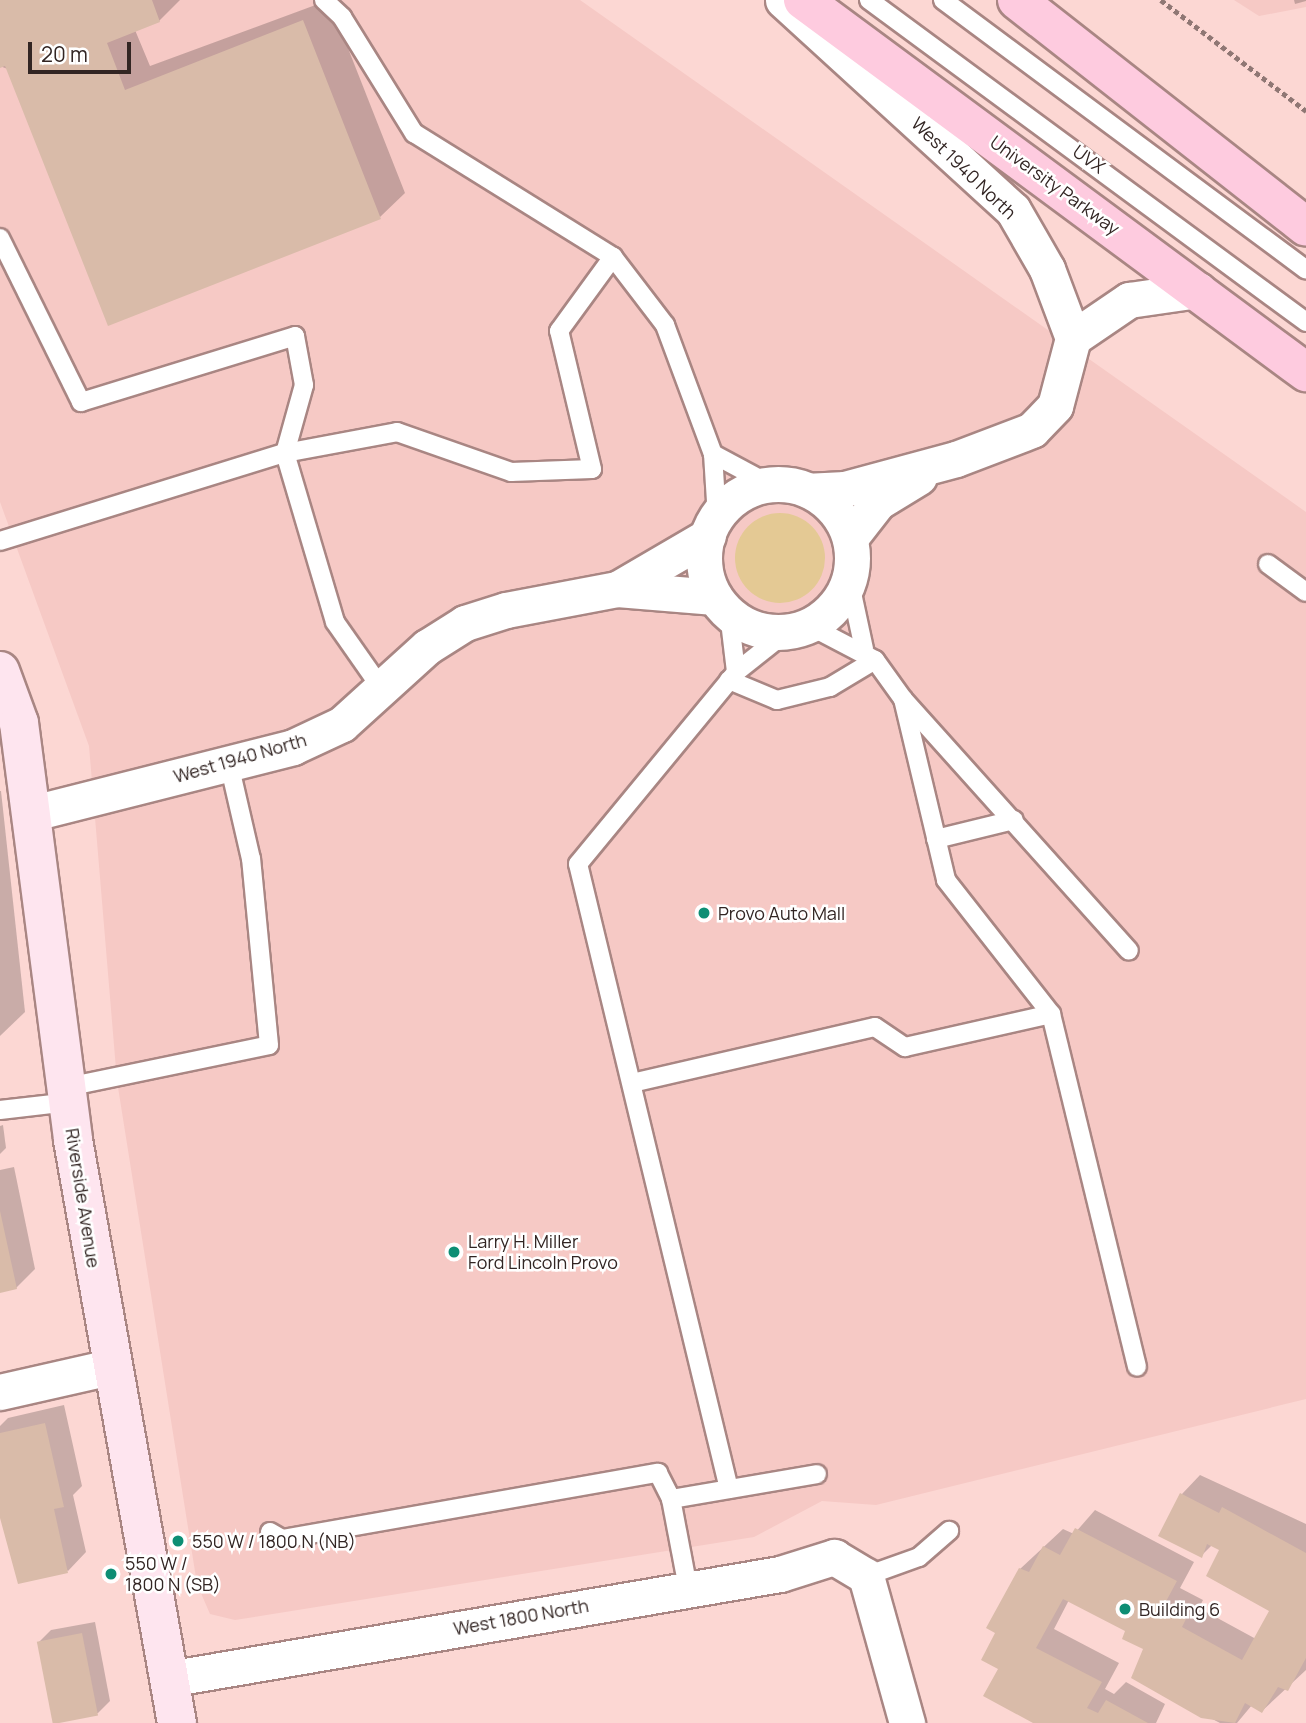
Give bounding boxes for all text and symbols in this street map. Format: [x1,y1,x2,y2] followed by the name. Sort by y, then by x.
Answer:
[32,28,135,72] scale bar
[41,40,88,68] text: 20 m
[907,113,1021,223] street label: West 1940 North
[986,131,1124,239] street label: University Parkway
[1069,140,1109,178] street label: UVX
[171,729,309,787] street label: West 1940 North
[718,902,845,924] place label: Provo Auto Mall
[696,905,712,921] marker: Provo Auto Mall
[61,1127,105,1269] street label: Riverside Avenue
[468,1231,618,1274] place label: Larry H. Miller Ford Lincoln Provo
[446,1244,462,1260] marker: Larry H. Miller Ford Lincoln Provo
[192,1530,356,1552] place label: 550 W / 1800 N (NB)
[170,1533,186,1549] marker: 550 W / 1800 N (NB)
[125,1553,221,1596] place label: 550 W / 1800 N (SB)
[103,1566,119,1582] marker: 550 W / 1800 N (SB)
[452,1594,590,1640] street label: West 1800 North
[1139,1598,1220,1620] place label: Building 6
[1117,1601,1133,1617] marker: Building 6

